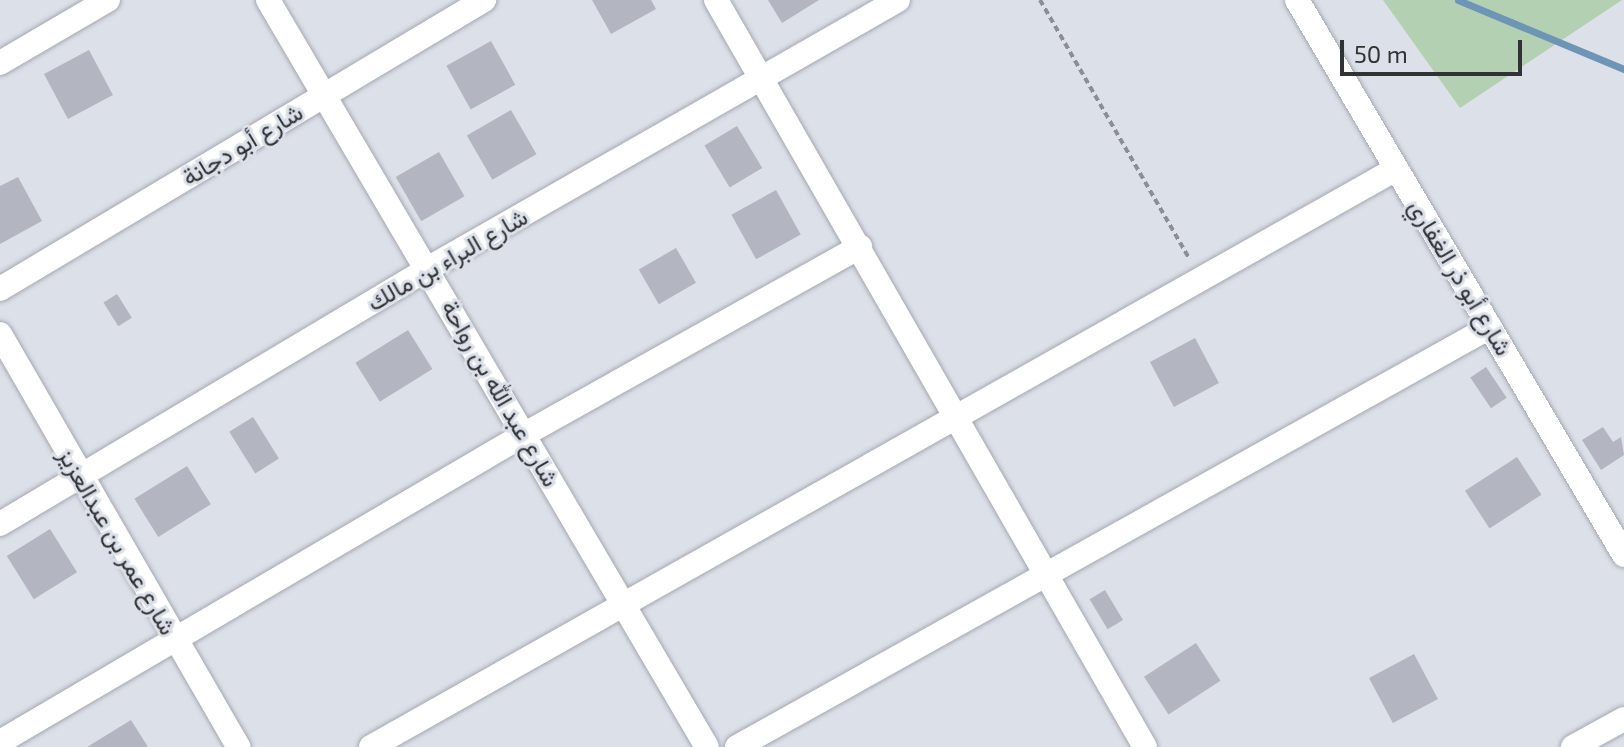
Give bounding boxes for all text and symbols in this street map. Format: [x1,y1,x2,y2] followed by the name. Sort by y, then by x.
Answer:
[1344,24,1526,74] scale bar
[1354,39,1408,68] text: 50 m
[177,97,307,191] street label: شارع أبو دجانة
[1403,194,1519,360] street label: شارع أبو ذر الغفاري
[362,201,532,317] street label: شارع البراء بن مالك
[436,295,566,491] street label: شارع عبد الله بن رواحة
[53,442,183,640] street label: شارع عمر بن عبدالعزيز

